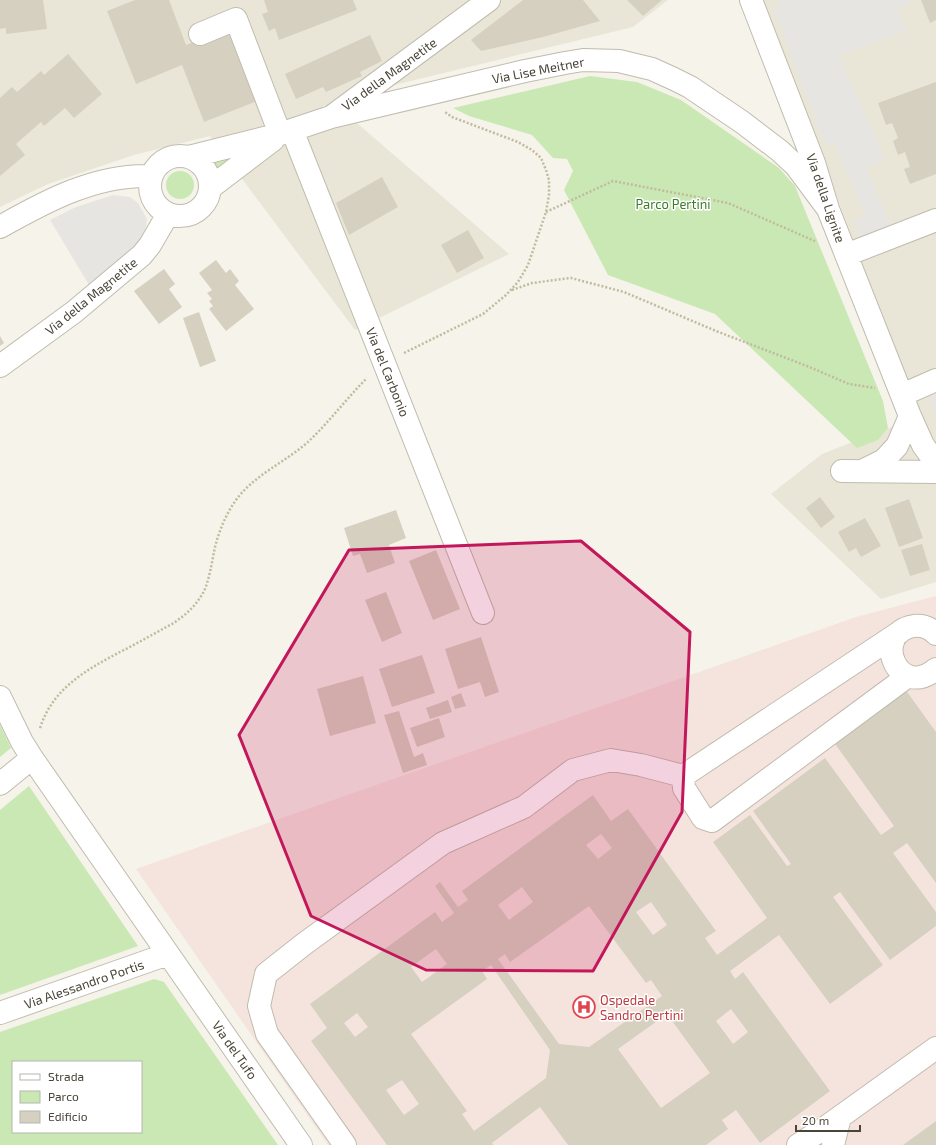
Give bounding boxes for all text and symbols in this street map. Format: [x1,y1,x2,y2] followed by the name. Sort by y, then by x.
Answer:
[338,34,440,114] street label: Via della Magnetite
[490,53,586,87] street label: Via Lise Meitner
[803,151,849,245] street label: Via della Lignite
[635,196,711,212] park label: Parco Pertini
[42,254,140,338] street label: Via della Magnetite
[363,325,413,419] street label: Via del Carbonio
[22,956,146,1012] street label: Via Alessandro Portis
[600,992,684,1023] place label: Ospedale Sandro Pertini
[571,994,597,1020] hospital icon: Ospedale Sandro Pertini
[209,1018,261,1082] street label: Via del Tufo
[12,1061,142,1133] legend
[48,1069,84,1083] text: Strada
[48,1089,79,1103] text: Parco
[796,1107,860,1133] scale bar
[48,1109,88,1123] text: Edificio
[802,1113,829,1127] text: 20 m

